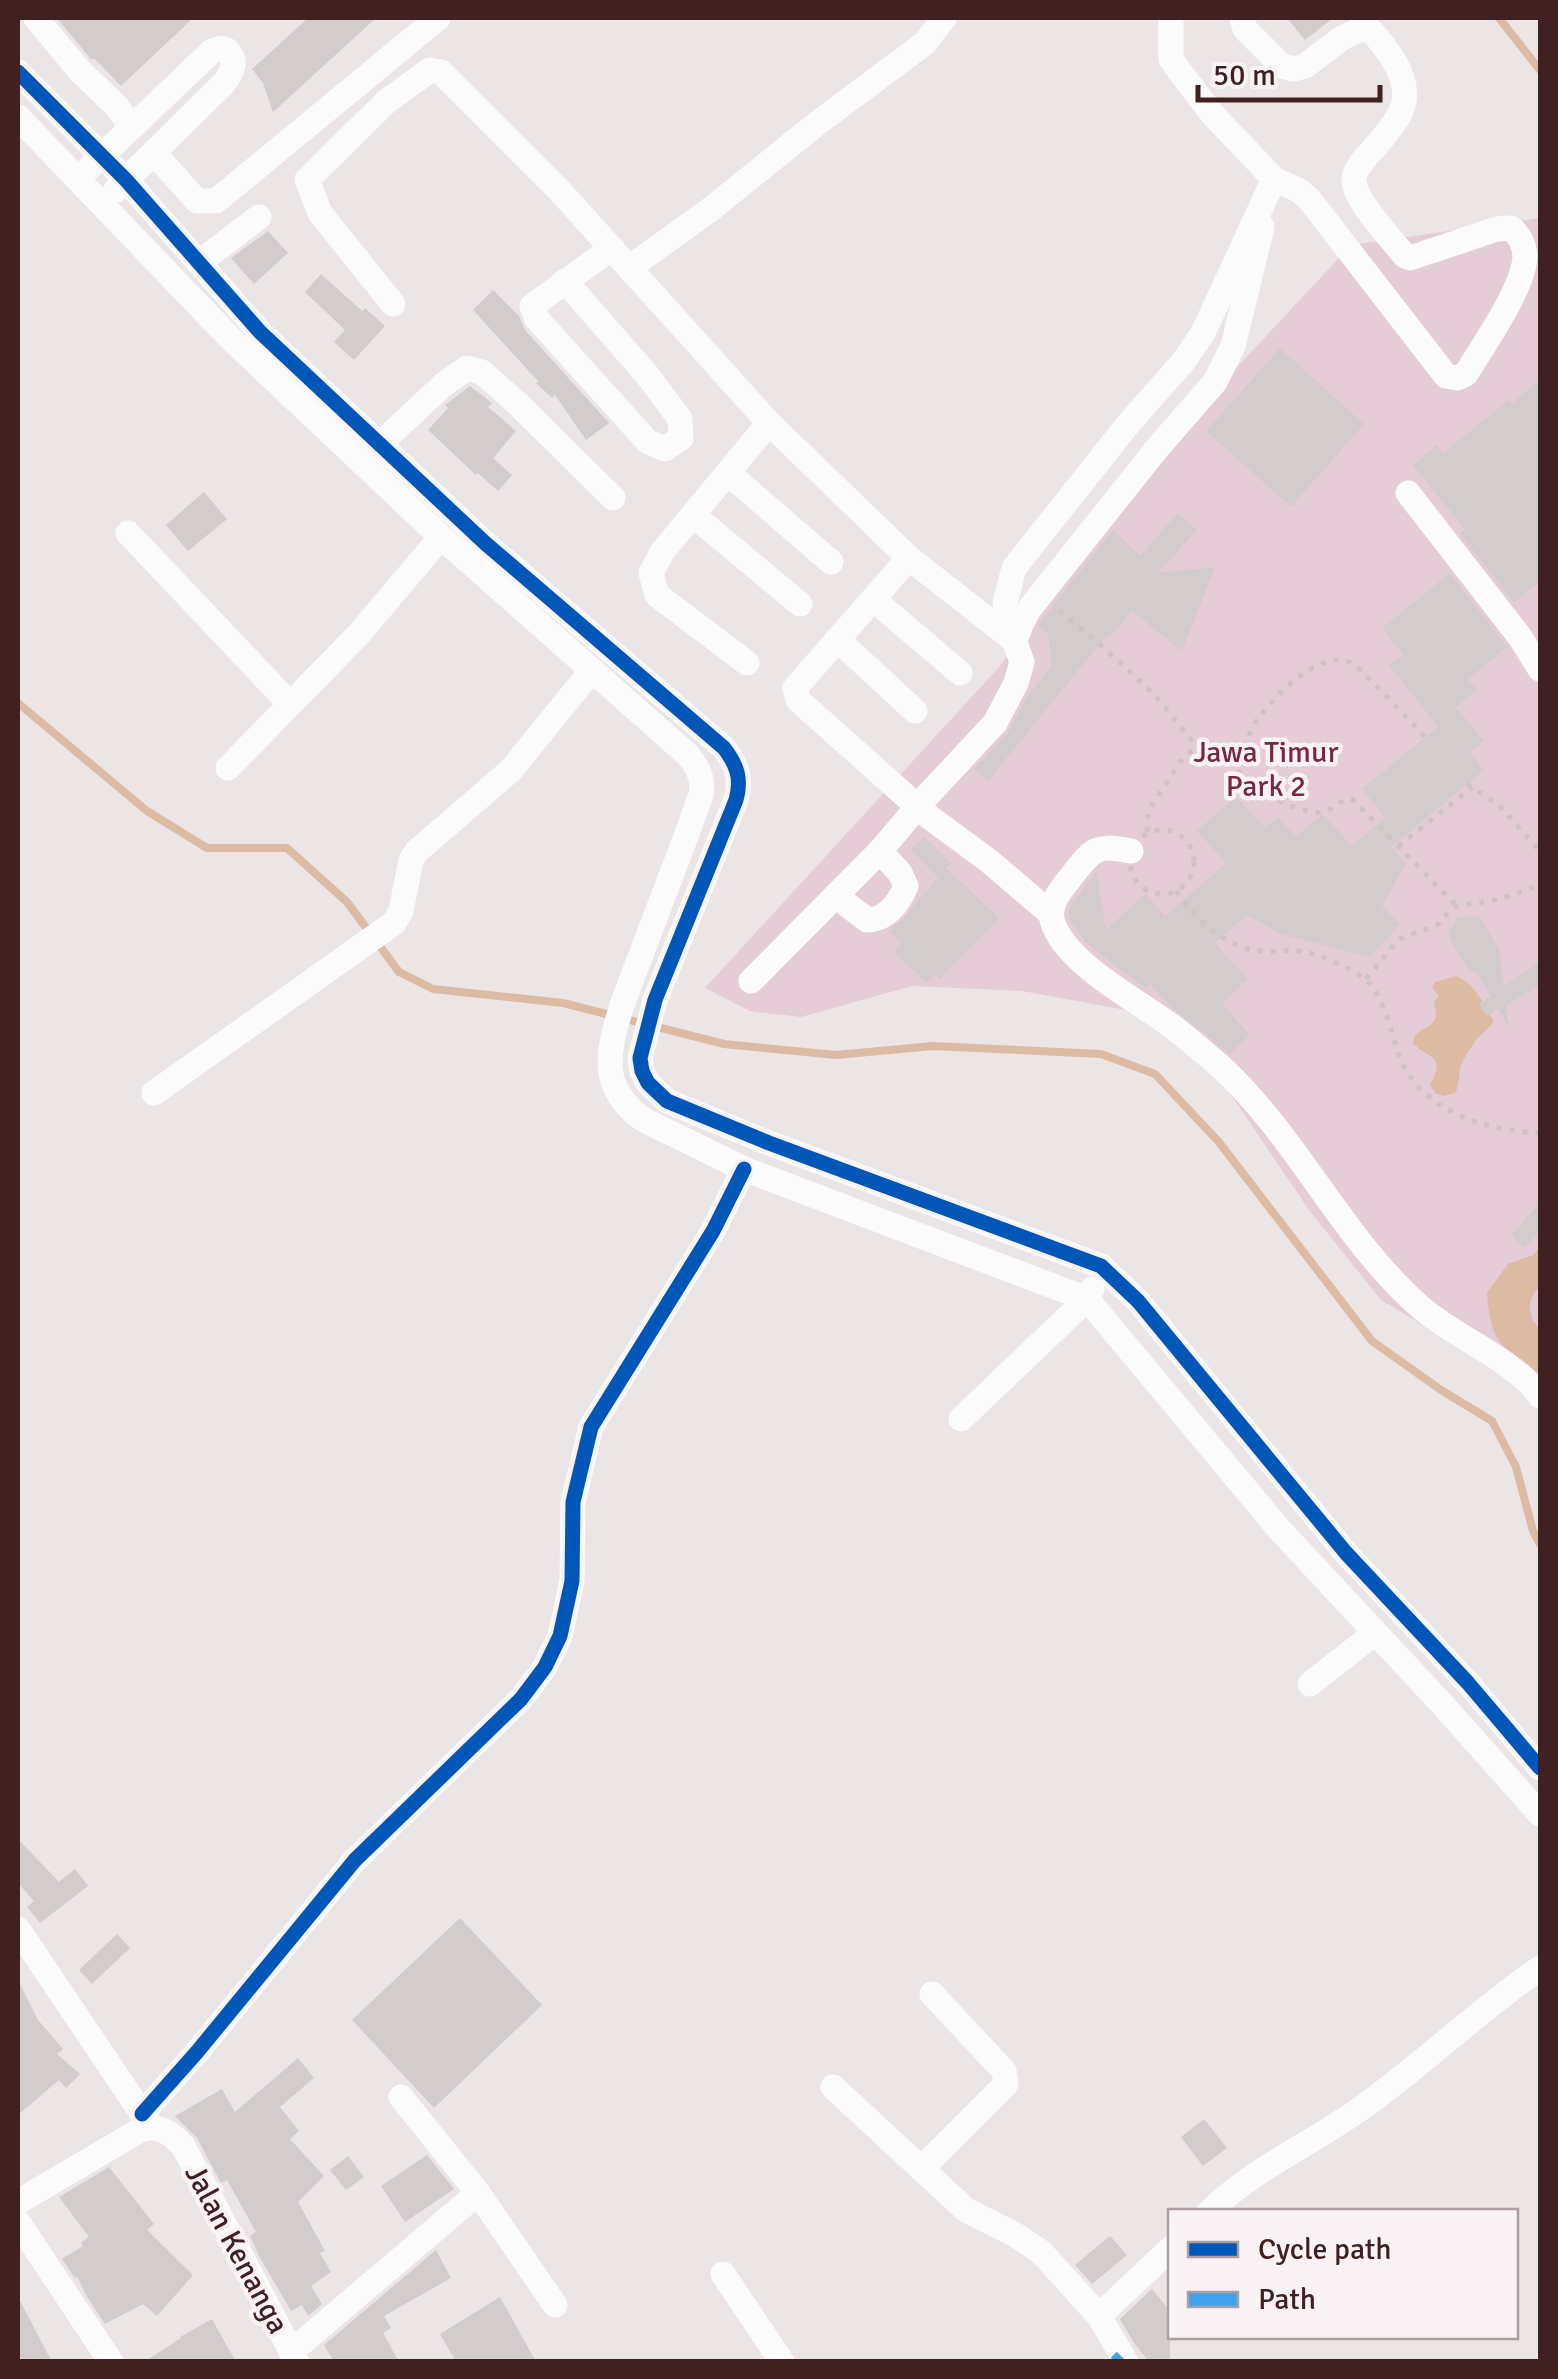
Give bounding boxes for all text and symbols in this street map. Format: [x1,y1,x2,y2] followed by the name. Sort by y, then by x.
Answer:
[1198,40,1380,102] scale bar
[1213,57,1276,94] text: 50 m
[1194,734,1338,805] park label: Jawa Timur Park 2
[176,2158,297,2340] street label: Jalan Kenanga
[1168,2209,1518,2339] legend
[1258,2231,1392,2268] text: Cycle path
[1258,2281,1316,2318] text: Path

